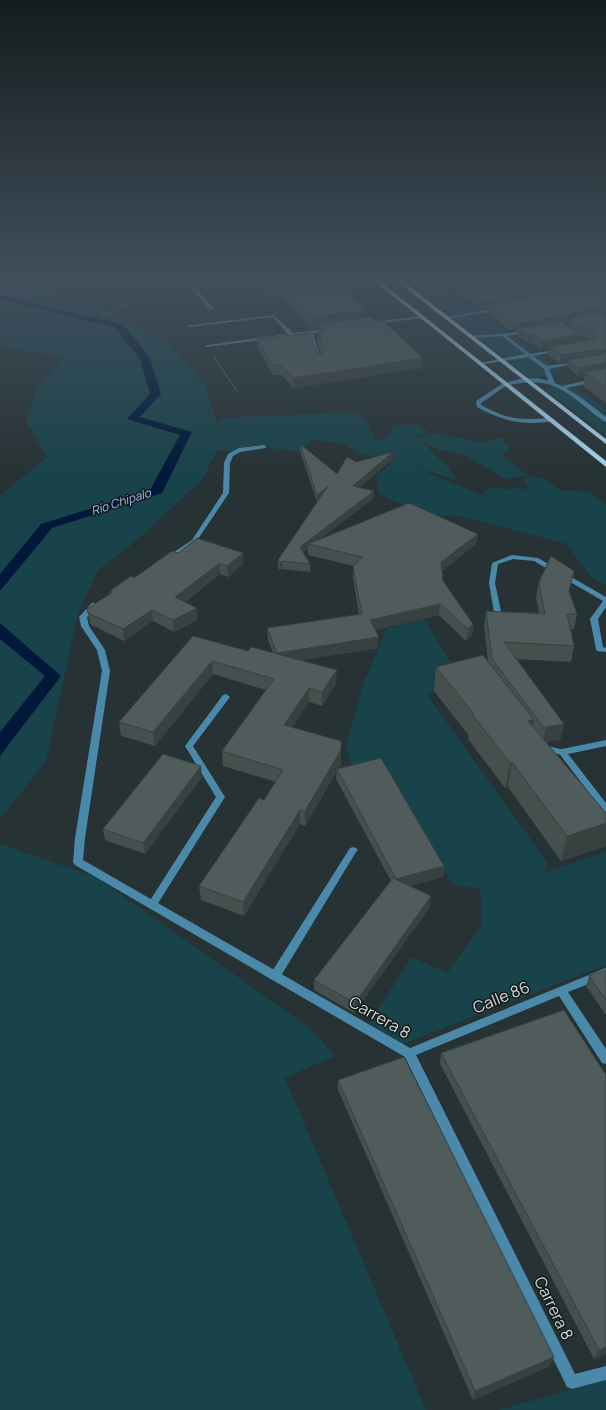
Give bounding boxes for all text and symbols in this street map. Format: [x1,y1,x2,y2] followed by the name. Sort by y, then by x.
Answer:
[89,484,154,519] water label: Río Chipalo
[469,976,533,1018] street label: Calle 86
[345,991,415,1043] street label: Carrera 8
[529,1273,579,1343] street label: Carrera 8

